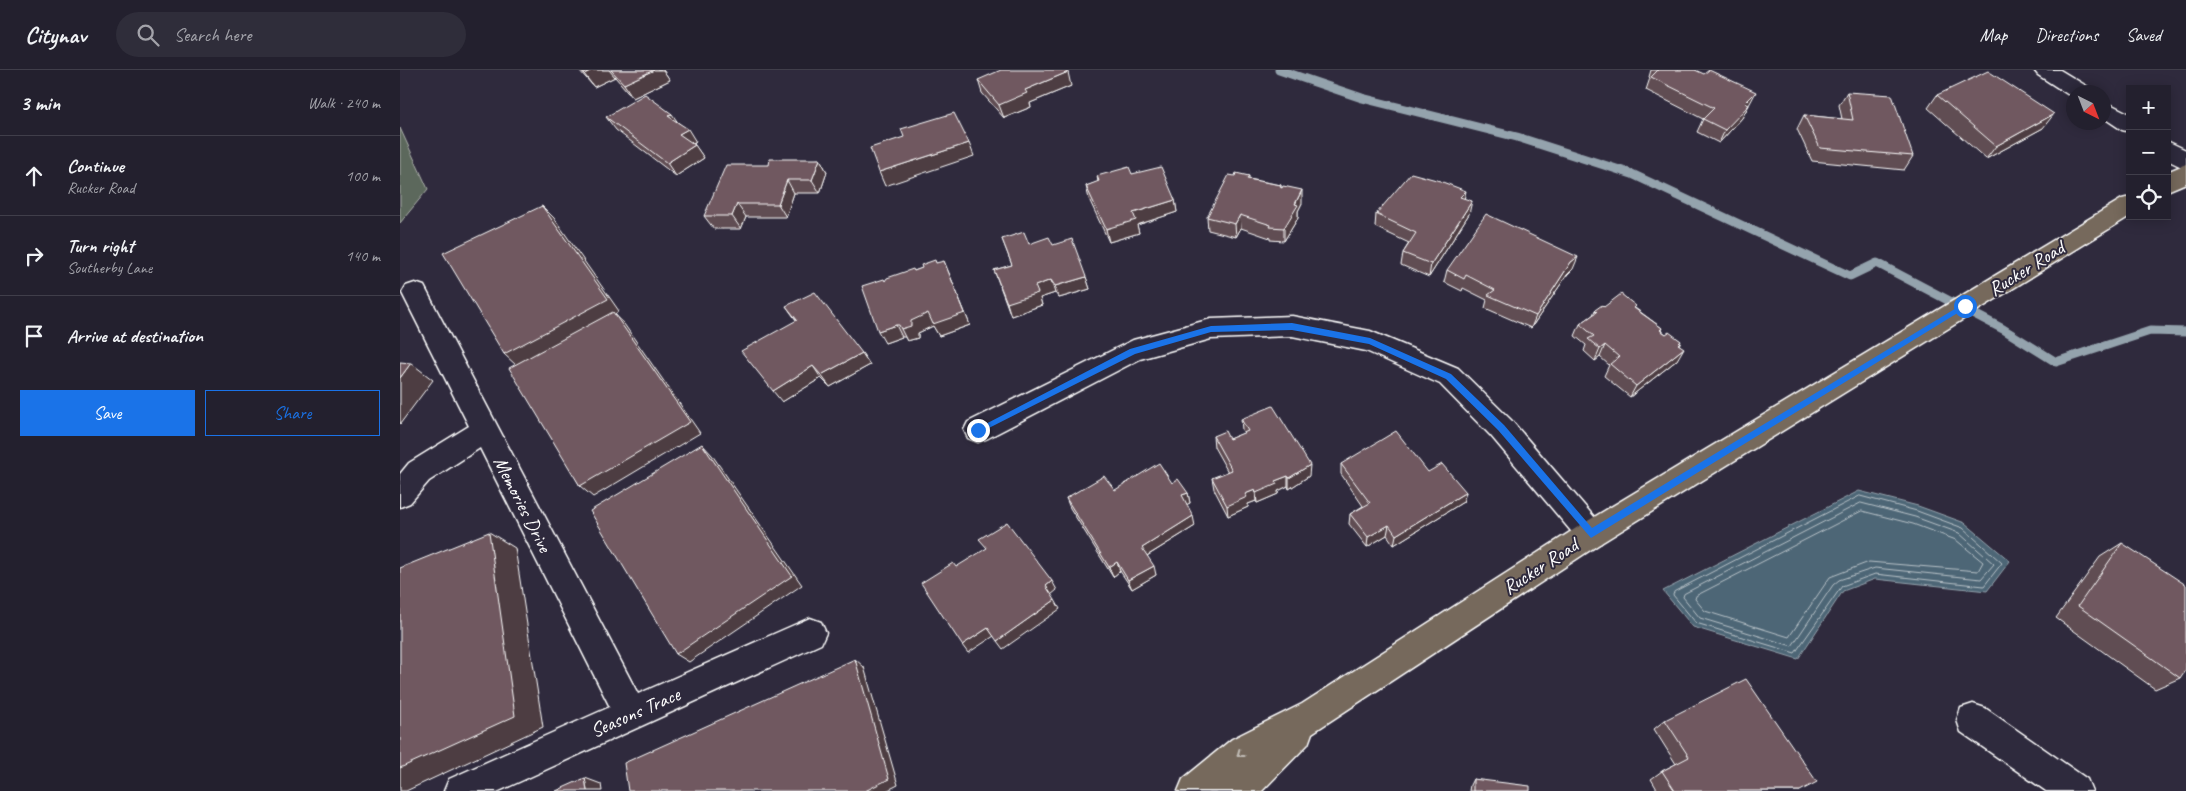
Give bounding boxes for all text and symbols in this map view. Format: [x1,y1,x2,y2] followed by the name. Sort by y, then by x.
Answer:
[116,12,466,57] search box
[25,20,86,50] text: Citynav
[134,21,162,49] icon: search
[174,23,251,47] text: Search here
[1980,24,2007,46] text: Map
[2035,24,2098,46] text: Directions
[2126,24,2161,46] text: Saved
[2066,85,2111,130] north arrow
[2126,85,2171,220] map controls
[2126,85,2171,130] button: +
[20,90,60,116] text: 3 min
[308,93,380,113] text: Walk · 240 m
[2126,130,2171,175] button: −
[67,154,124,178] text: Continue
[20,162,48,190] icon: ahead
[346,166,380,186] text: 100 m
[2126,175,2171,220] button: locate
[67,178,135,198] text: Rucker Road
[67,234,134,258] text: Turn right
[1984,234,2071,301] street label: Rucker Road
[20,242,48,270] icon: right
[346,246,380,266] text: 140 m
[67,258,152,278] text: Southerby Lane
[1954,295,1977,318] route start
[20,322,48,350] icon: arrive
[67,324,203,348] text: Arrive at destination
[20,390,195,436] button: Save
[205,390,380,436] button: Share
[967,419,990,442] route end
[488,452,558,558] street label: Memories Drive
[1498,531,1585,600] street label: Rucker Road
[587,681,685,743] street label: Seasons Trace
[1237,749,1246,757] one-way arrow

